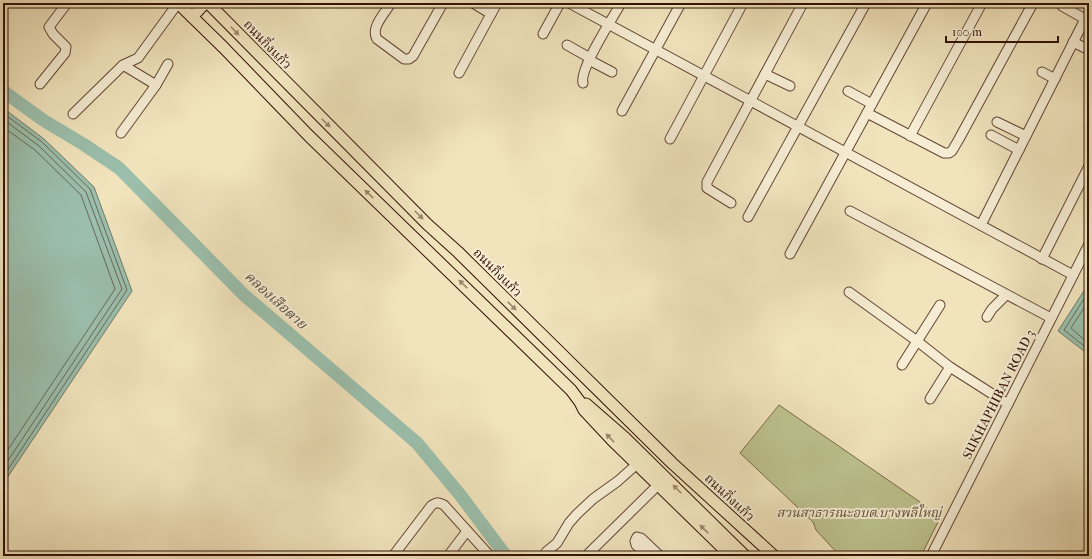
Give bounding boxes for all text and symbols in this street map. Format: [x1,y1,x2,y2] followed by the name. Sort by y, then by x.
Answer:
[240,15,296,72] street label: ถนนกิ่งแก้ว
[946,18,1058,44] scale bar
[952,25,982,39] text: 100 m
[230,26,240,36] one-way arrow
[322,118,331,128] one-way arrow
[364,189,374,198] one-way arrow
[414,210,424,220] one-way arrow
[470,244,526,300] street label: ถนนกิ่งแก้ว
[241,268,312,334] water label: คลองเสือตาย
[458,279,468,289] one-way arrow
[507,301,517,311] one-way arrow
[959,327,1038,461] street label: SUKHAPHIBAN ROAD 3
[605,433,615,443] one-way arrow
[702,469,759,524] street label: ถนนกิ่งแก้ว
[672,484,682,494] one-way arrow
[776,503,943,521] park label: สวนสาธารณะอบต.บางพลีใหญ่
[699,524,709,534] one-way arrow

